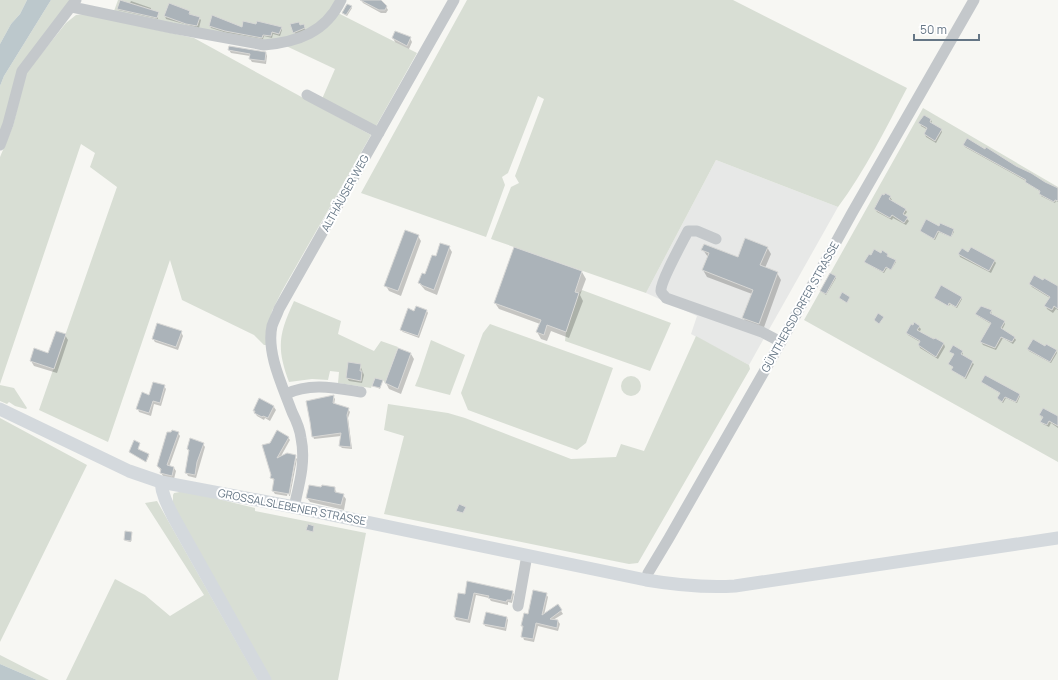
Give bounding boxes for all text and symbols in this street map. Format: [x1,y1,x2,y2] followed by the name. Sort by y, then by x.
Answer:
[914,16,979,42] scale bar
[920,21,947,38] text: 50 m
[317,151,372,234] street label: ALTHÄUSER WEG
[757,239,842,375] street label: GÜNTHERSDORFER STRASSE
[217,485,367,528] street label: GROSSALSLEBENER STRASSE

